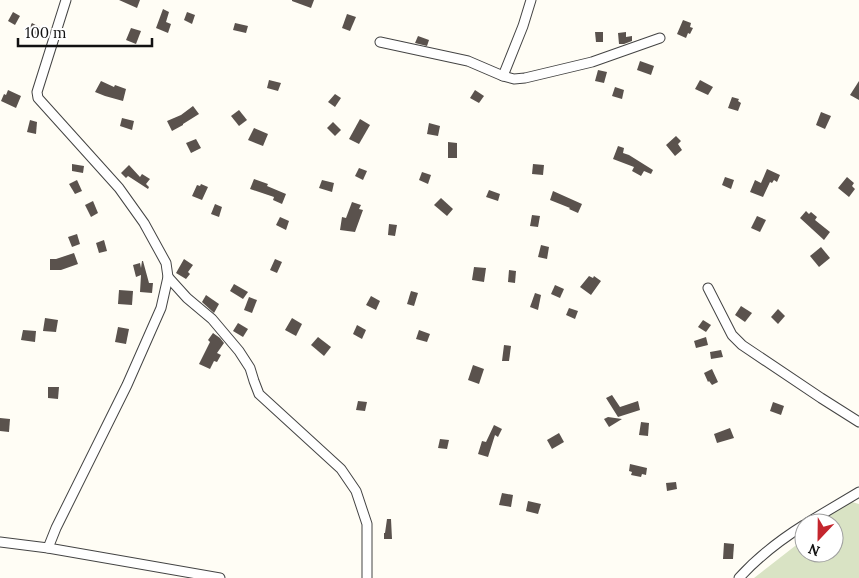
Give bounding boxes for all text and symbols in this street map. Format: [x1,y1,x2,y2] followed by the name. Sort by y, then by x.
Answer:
[18,15,151,47] scale bar
[25,23,66,42] text: 100 m
[794,513,844,563] north arrow
[806,540,823,560] text: N

